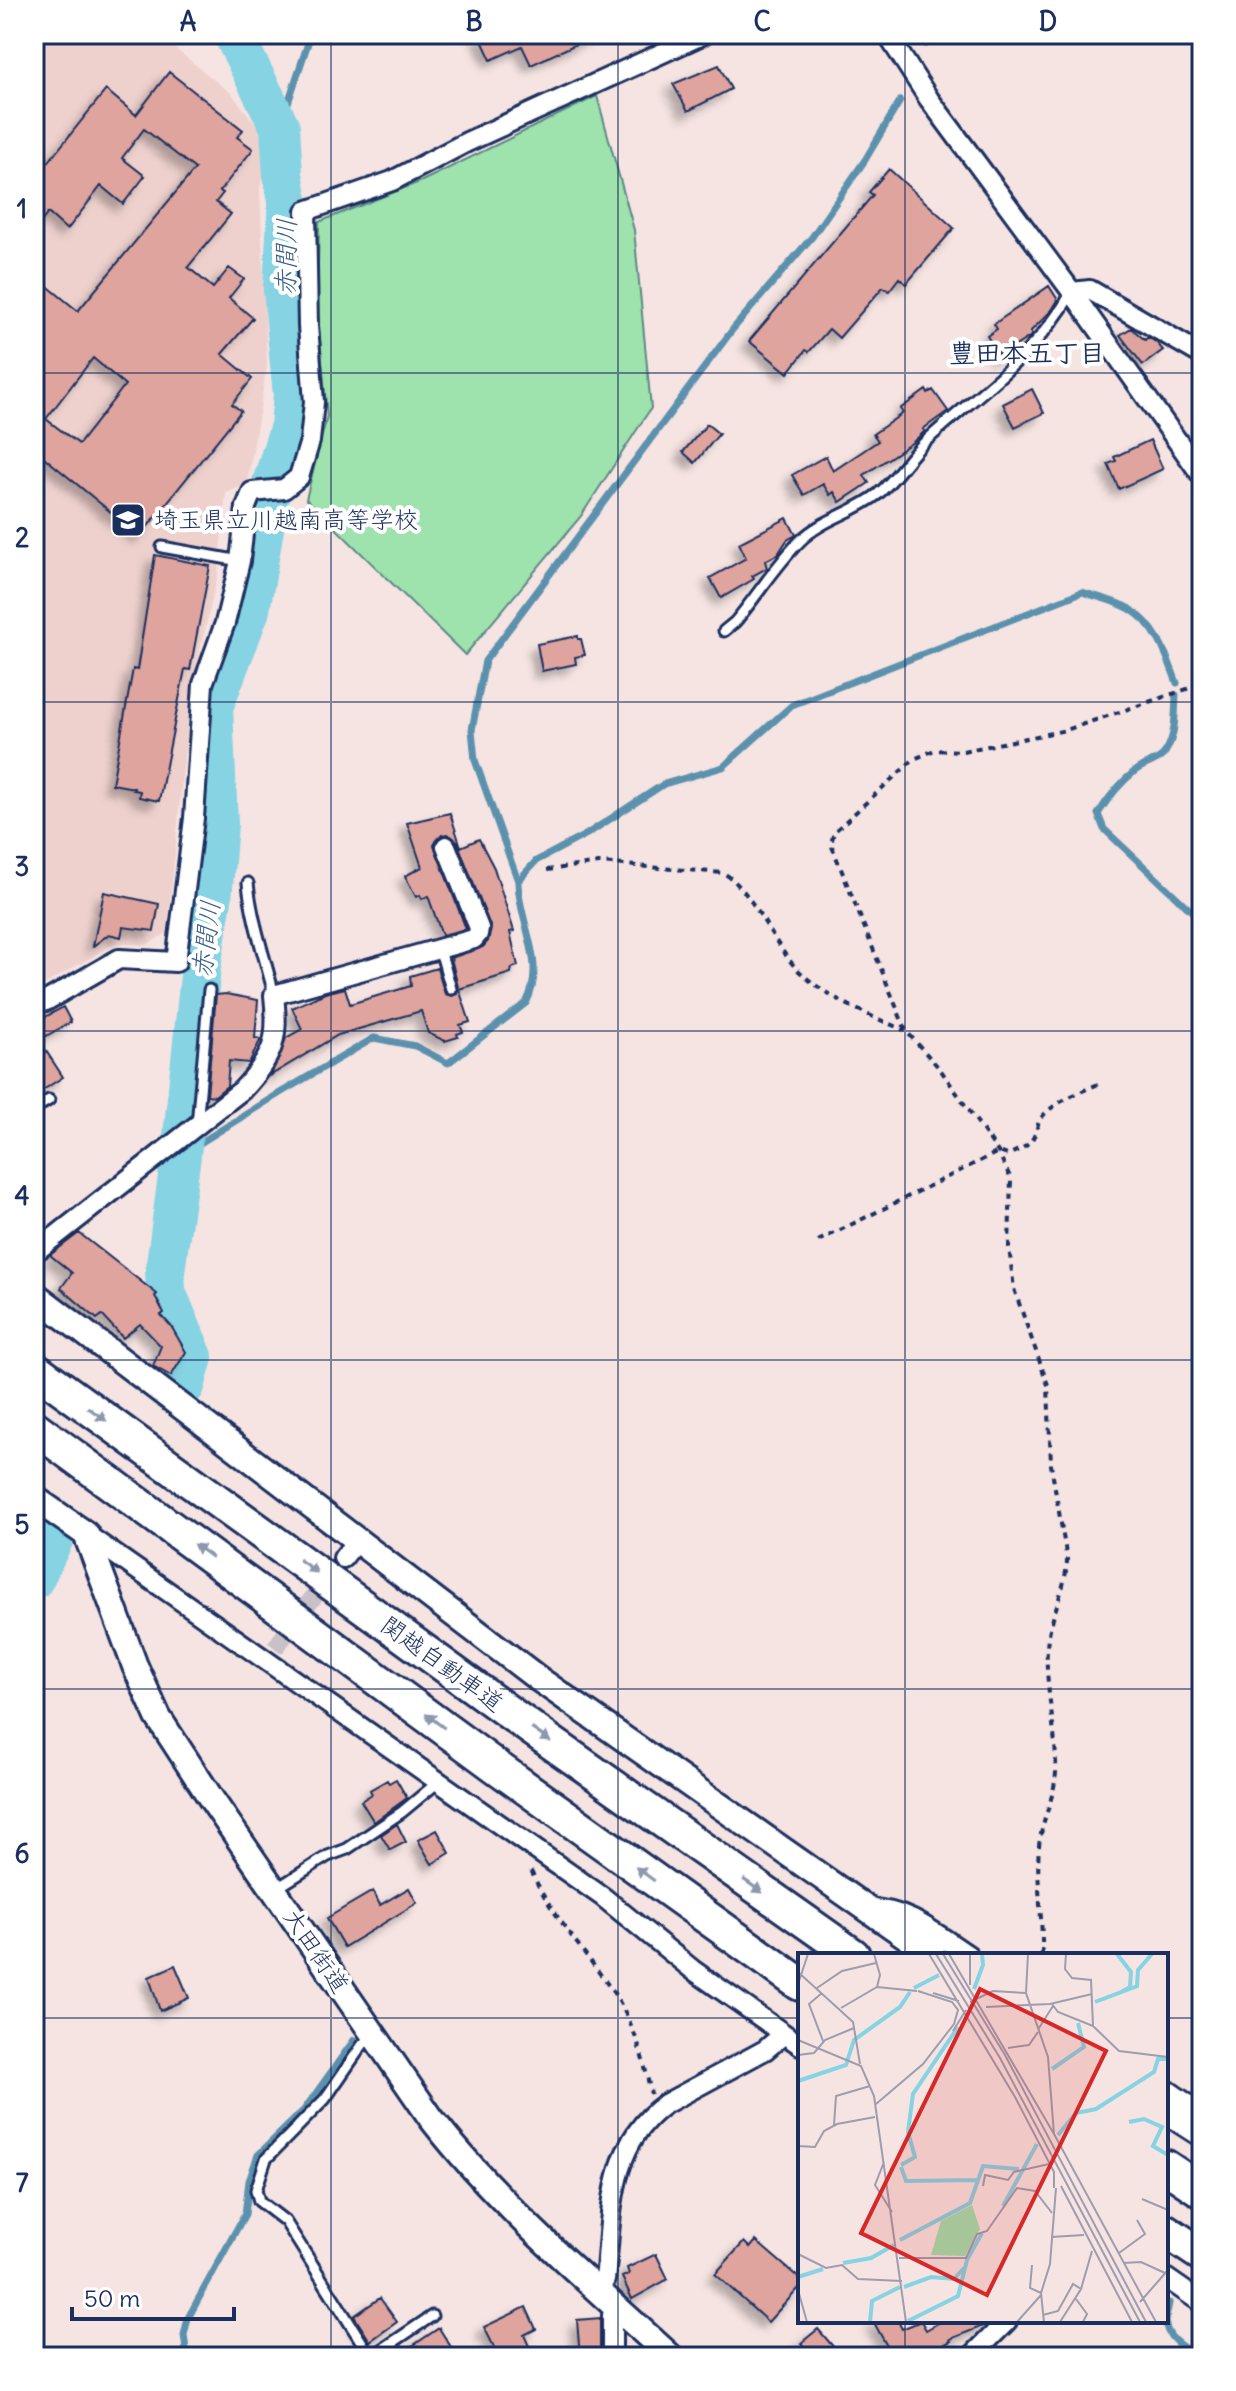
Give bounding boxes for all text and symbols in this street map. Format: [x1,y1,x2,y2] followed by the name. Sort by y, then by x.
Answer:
[180,5,197,38] text: A
[465,5,483,38] text: B
[753,5,771,38] text: C
[1039,5,1057,38] text: D
[17,192,27,225] text: 1
[268,218,303,296] water label: 赤間川
[949,336,1105,369] district label: 豊田本五丁目
[109,501,147,539] school or university icon: 埼玉県立川越南高等学校
[154,504,418,534] place label: 埼玉県立川越南高等学校
[15,521,29,554] text: 2
[15,850,29,883] text: 3
[184,898,227,980] water label: 赤間川
[14,1179,30,1212] text: 4
[87,1406,108,1421] one-way arrow
[15,1508,30,1541] text: 5
[192,1543,213,1559] one-way arrow
[297,1558,318,1574] one-way arrow
[376,1609,510,1718] street label: 関越自動車道
[424,1714,445,1730] one-way arrow
[531,1727,552,1742] one-way arrow
[14,1837,30,1870] text: 6
[635,1867,656,1882] one-way arrow
[743,1878,764,1893] one-way arrow
[278,1902,356,1999] street label: 大田街道
[798,1953,1168,2323] inset map
[16,2166,29,2199] text: 7
[72,2271,234,2321] scale bar
[84,2283,140,2313] text: 50 m

